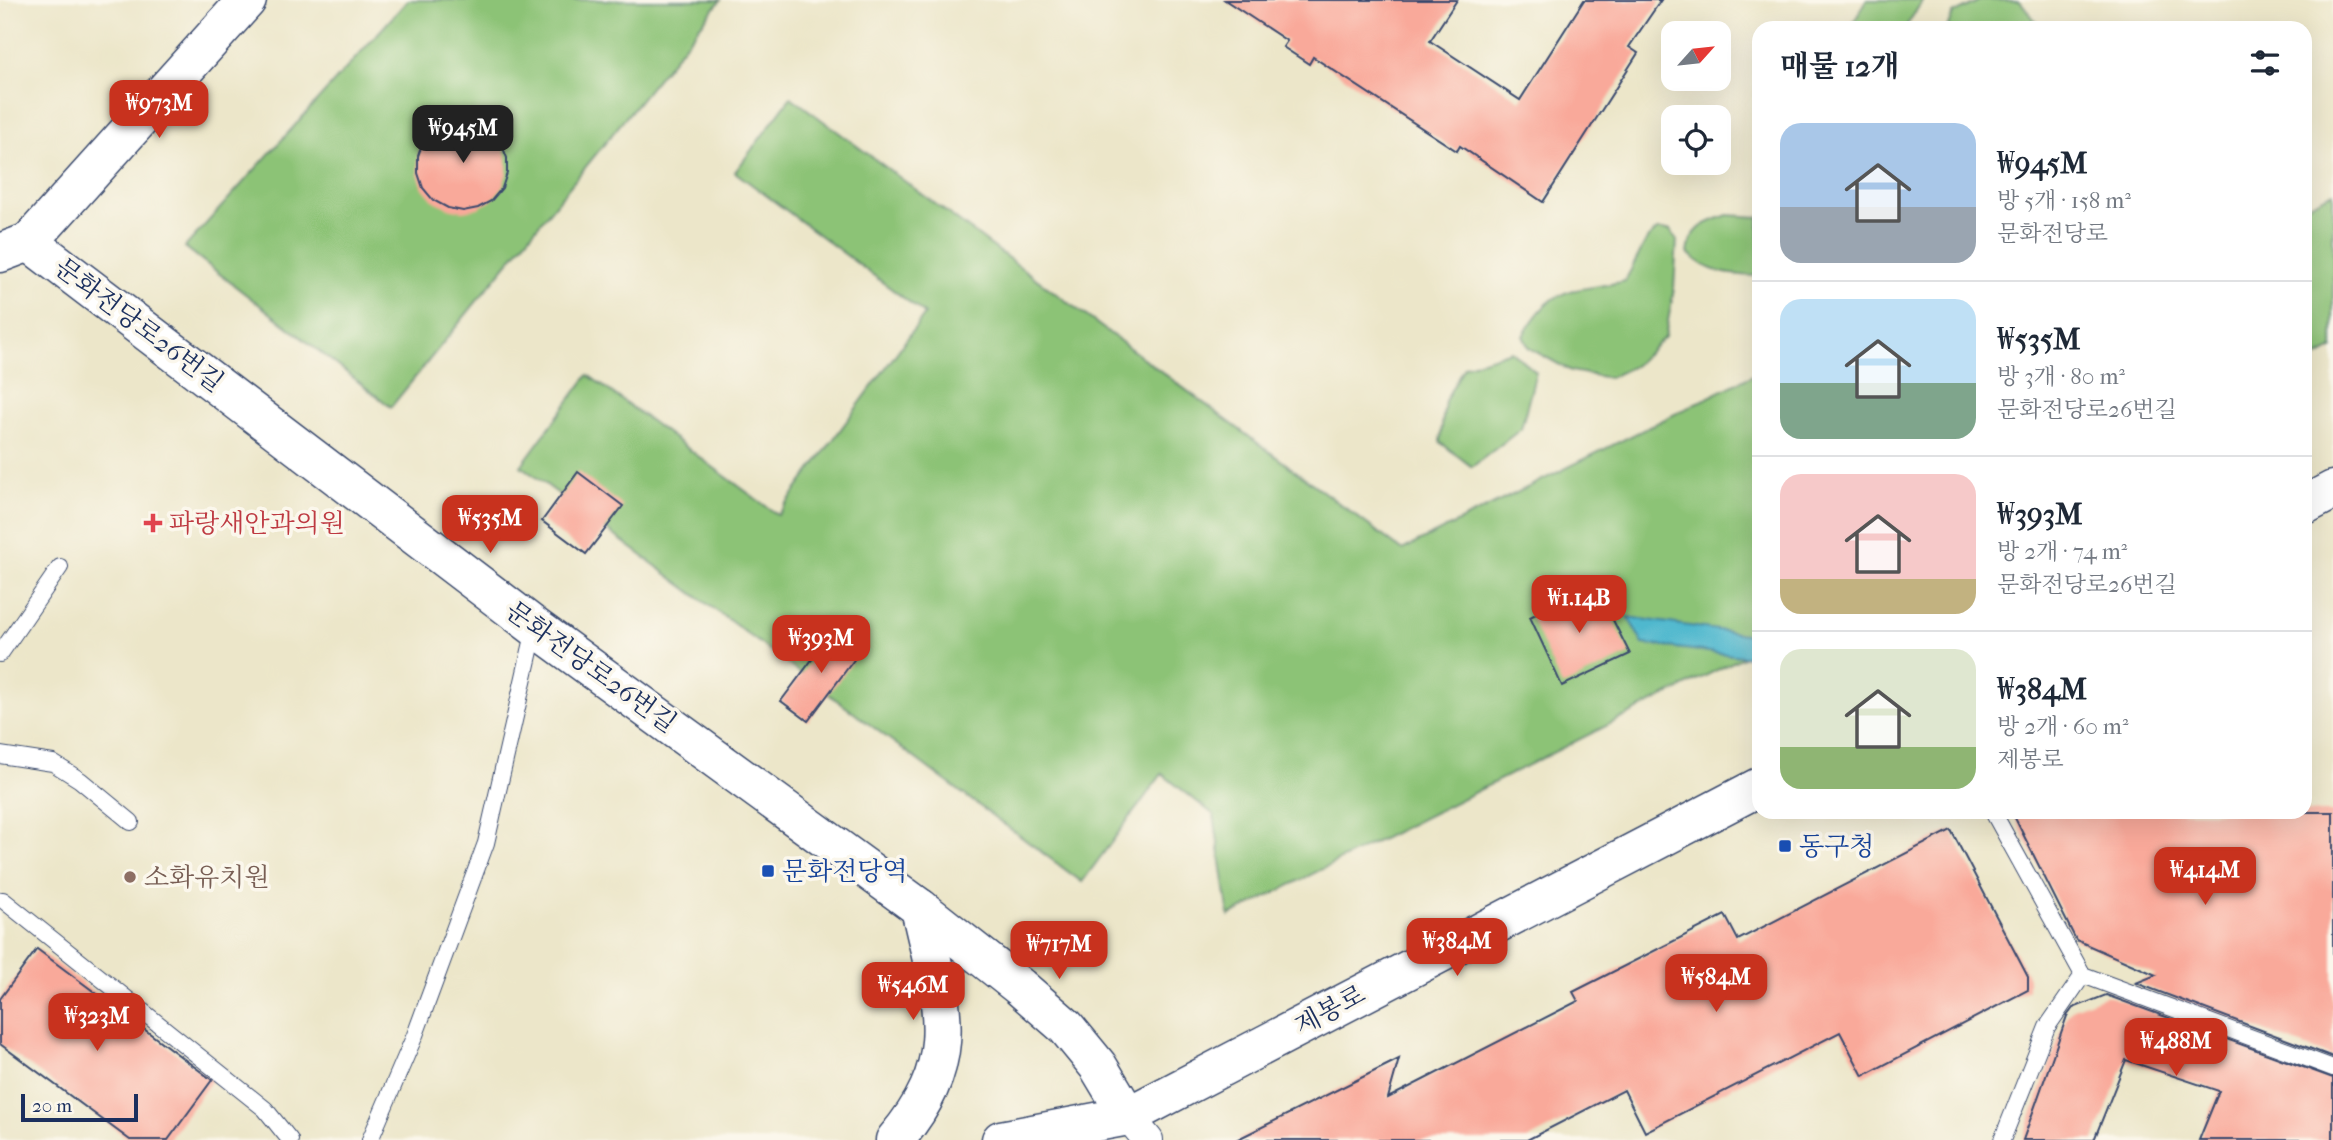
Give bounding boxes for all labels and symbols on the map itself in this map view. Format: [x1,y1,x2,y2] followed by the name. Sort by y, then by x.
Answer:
[1661,21,1731,91] north arrow
[110,80,208,140] pin: ₩973M
[414,106,512,165] pin: ₩945M
[49,251,229,399] street label: 문화전당로26번길
[441,496,539,555] pin: ₩535M
[169,508,345,539] place label: 파랑새안과의원
[143,513,163,533] marker: 파랑새안과의원
[1522,576,1636,635] pin: ₩1.14B
[500,595,682,739] street label: 문화전당로26번길
[772,616,870,675] pin: ₩393M
[1799,831,1874,862] place label: 동구청
[1777,838,1793,854] marker: 동구청
[2156,848,2254,907] pin: ₩414M
[782,856,908,887] place label: 문화전당역
[144,862,270,893] place label: 소화유치원
[760,863,776,879] marker: 문화전당역
[122,869,138,885] marker: 소화유치원
[1408,918,1506,978] pin: ₩384M
[1010,922,1108,981] pin: ₩717M
[1667,954,1765,1014] pin: ₩584M
[864,962,962,1022] pin: ₩546M
[1289,979,1371,1041] street label: 제봉로
[48,993,146,1053] pin: ₩323M
[2127,1018,2225,1078] pin: ₩488M
[21,1091,138,1123] scale bar

